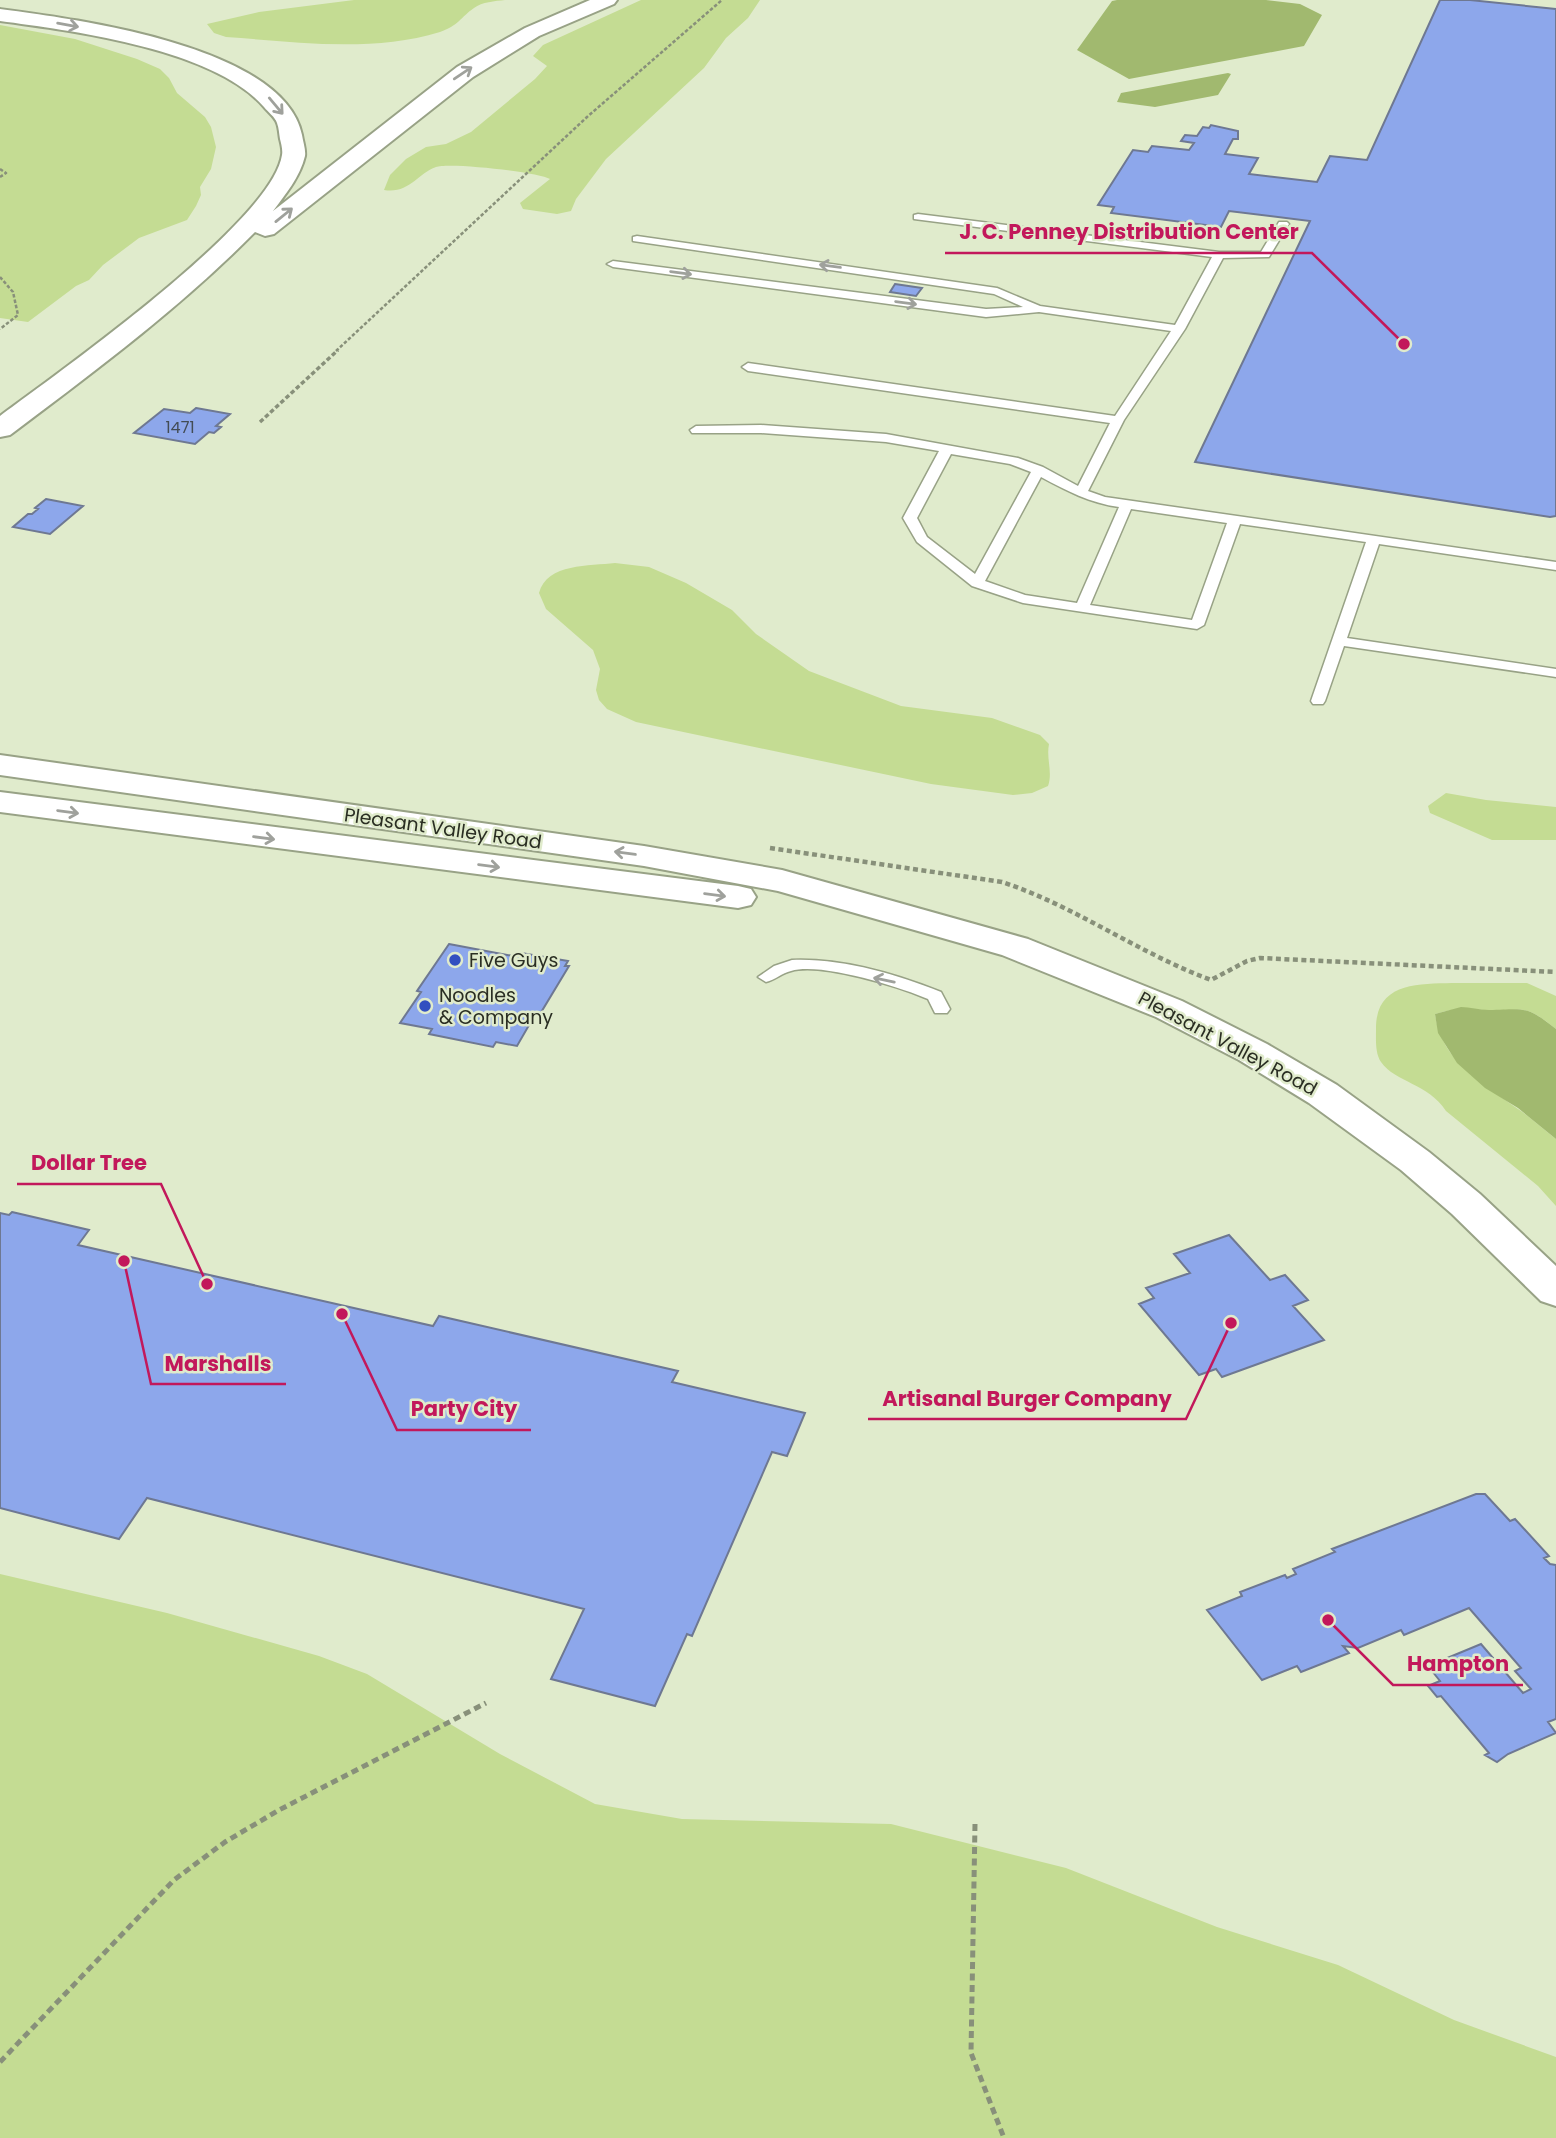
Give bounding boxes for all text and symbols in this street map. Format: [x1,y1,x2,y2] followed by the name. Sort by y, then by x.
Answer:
[56,19,78,33] one-way arrow
[452,66,472,80] one-way arrow
[268,96,284,114] one-way arrow
[275,207,293,222] one-way arrow
[945,211,1312,253] callout: J. C. Penney Distribution Center
[959,217,1299,246] text: J. C. Penney Distribution Center
[819,260,842,273] one-way arrow
[669,267,691,280] one-way arrow
[894,296,917,309] one-way arrow
[165,416,195,439] house number: 1471
[342,801,543,856] street label: Pleasant Valley Road
[56,805,78,818] one-way arrow
[252,831,275,844] one-way arrow
[614,847,637,860] one-way arrow
[478,860,500,873] one-way arrow
[703,888,726,901] one-way arrow
[469,947,558,974] place label: Five Guys
[447,952,463,968] marker: Five Guys
[873,972,896,986] one-way arrow
[439,982,553,1031] place label: Noodles & Company
[1133,985,1322,1102] street label: Pleasant Valley Road
[417,998,433,1014] marker: Noodles & Company
[17,1142,161,1184] callout: Dollar Tree
[31,1148,147,1177] text: Dollar Tree
[151,1342,286,1384] callout: Marshalls
[165,1349,271,1378] text: Marshalls
[868,1377,1186,1419] callout: Artisanal Burger Company
[882,1384,1172,1413] text: Artisanal Burger Company
[397,1388,531,1430] callout: Party City
[411,1394,518,1423] text: Party City
[1393,1643,1523,1685] callout: Hampton
[1407,1649,1509,1678] text: Hampton

